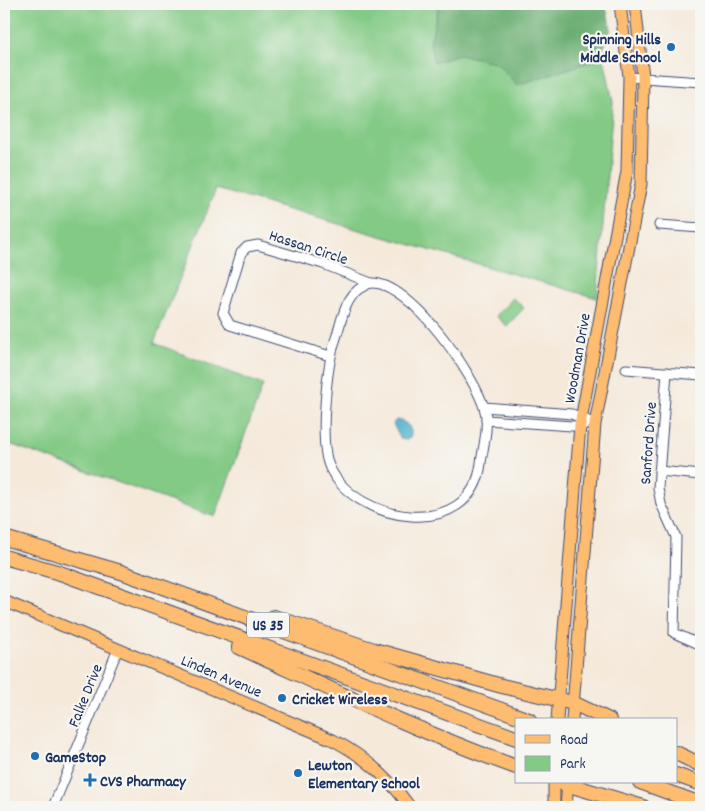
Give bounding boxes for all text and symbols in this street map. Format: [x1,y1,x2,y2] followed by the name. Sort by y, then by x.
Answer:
[580,29,661,70] place label: Spinning Hills Middle School
[665,41,677,53] marker: Spinning Hills Middle School
[266,225,351,272] street label: Hassan Circle
[559,311,598,405] street label: Woodman Drive
[635,401,664,485] street label: Sanford Drive
[247,612,289,638] road number: US 35
[177,650,265,705] street label: Linden Avenue
[63,661,109,731] street label: Falke Drive
[292,689,388,712] place label: Cricket Wireless
[276,692,288,704] marker: Cricket Wireless
[515,718,678,784] legend
[560,730,588,752] text: Road
[45,747,106,770] place label: GameStop
[29,750,41,762] marker: GameStop
[560,754,586,776] text: Park
[308,755,420,796] place label: Lewton Elementary School
[292,767,304,779] marker: Lewton Elementary School
[100,771,187,794] place label: CVS Pharmacy
[84,774,96,786] marker: CVS Pharmacy

